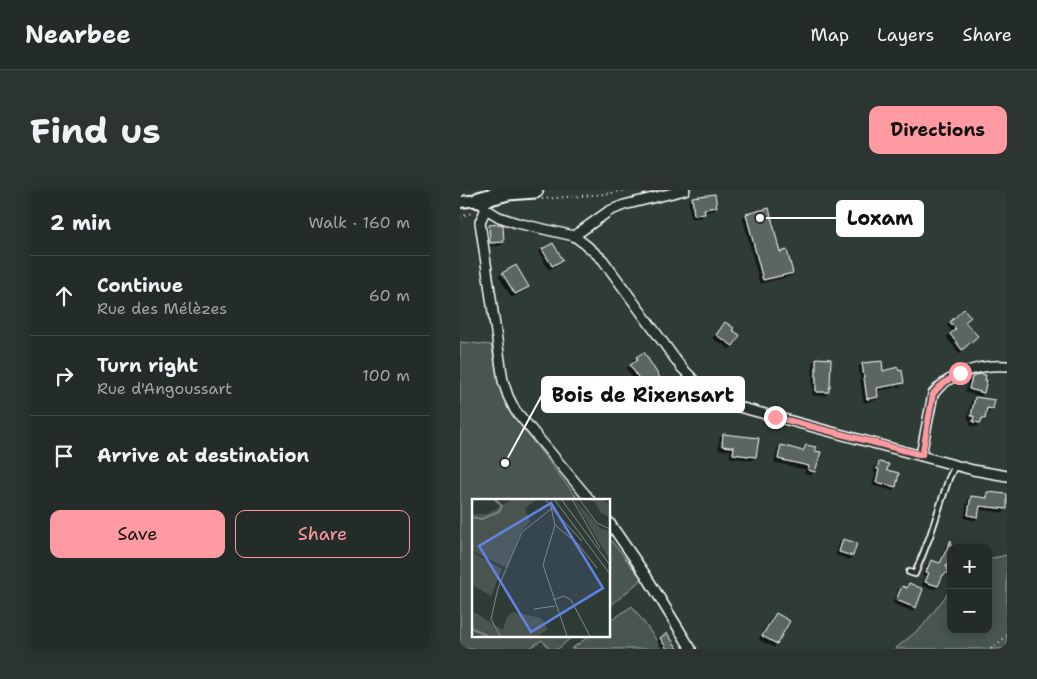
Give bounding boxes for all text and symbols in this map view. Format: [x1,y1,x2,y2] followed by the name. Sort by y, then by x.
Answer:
[25,19,131,51] text: Nearbee
[811,23,849,47] text: Map
[877,23,934,47] text: Layers
[962,23,1012,47] text: Share
[869,106,1007,154] button: Directions
[30,107,161,154] text: Find us
[837,201,923,236] callout: Loxam
[847,205,913,231] text: Loxam
[50,209,111,237] text: 2 min
[309,212,410,233] text: Walk · 160 m
[97,273,183,298] text: Continue
[50,282,78,310] icon: ahead
[369,285,410,306] text: 60 m
[97,298,227,319] text: Rue des Mélèzes
[97,353,198,378] text: Turn right
[50,362,78,390] icon: right
[949,362,972,385] route start
[362,365,410,386] text: 100 m
[542,377,744,412] callout: Bois de Rixensart
[97,378,232,399] text: Rue d'Angoussart
[552,382,735,408] text: Bois de Rixensart
[764,406,787,429] route end
[50,442,78,470] icon: arrive
[97,443,309,468] text: Arrive at destination
[472,499,610,637] inset map
[50,510,225,558] button: Save
[235,510,410,558] button: Share
[947,544,992,634] map controls
[947,544,992,589] button: +
[947,589,992,634] button: −

